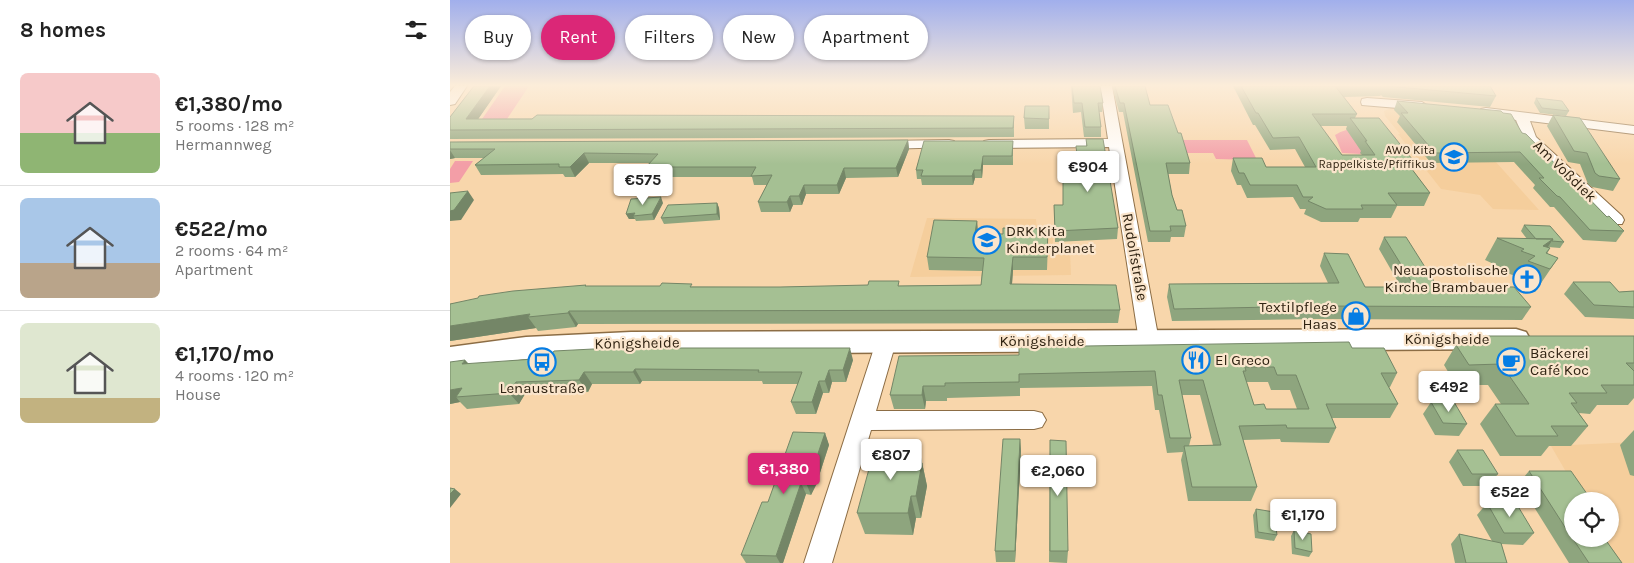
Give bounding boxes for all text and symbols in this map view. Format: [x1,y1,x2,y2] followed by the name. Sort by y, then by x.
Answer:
[465,15,531,60] chip: Buy
[541,15,615,60] chip: Rent
[625,15,713,60] chip: Filters
[723,15,794,60] chip: New
[804,15,928,60] chip: Apartment
[402,16,430,44] icon: filters
[20,18,106,42] text: 8 homes
[175,92,283,116] text: €1,380/mo
[60,93,120,153] icon: home
[175,116,295,135] text: 5 rooms · 128 m²
[175,135,272,154] text: Hermannweg
[1530,136,1600,206] street label: Am Voßdiek
[1439,142,1469,172] school or university icon: AWO Kita Rappelkiste/Pfiffikus
[1319,143,1435,171] place label: AWO Kita Rappelkiste/Pfiffikus
[1058,150,1118,193] pin: €904
[1068,157,1108,176] text: €904
[613,164,673,206] pin: €575
[625,170,661,189] text: €575
[1118,212,1152,302] street label: Rudolfstraße
[175,217,268,241] text: €522/mo
[60,218,120,278] icon: home
[1006,222,1095,257] place label: DRK Kita Kinderplanet
[972,225,1002,255] school or university icon: DRK Kita Kinderplanet
[175,241,288,260] text: 2 rooms · 64 m²
[175,260,253,279] text: Apartment
[1385,261,1509,296] place label: Neuapostolische Kirche Brambauer
[1512,264,1542,294] church icon: Neuapostolische Kirche Brambauer
[1259,298,1337,333] place label: Textilpflege Haas
[1341,301,1371,331] shop icon: Textilpflege Haas
[1405,330,1490,348] street label: Königsheide
[1000,332,1085,350] street label: Königsheide
[594,333,680,353] street label: Königsheide
[175,342,274,366] text: €1,170/mo
[60,343,120,403] icon: home
[1530,344,1589,379] place label: Bäckerei Café Koc
[1181,345,1211,375] restaurant icon: El Greco
[527,347,557,377] bus stop icon: Lenaustraße
[1496,347,1526,377] cafe icon: Bäckerei Café Koc
[1215,351,1270,369] place label: El Greco
[175,366,294,385] text: 4 rooms · 120 m²
[1419,370,1479,413] pin: €492
[1429,377,1469,396] text: €492
[499,379,585,397] place label: Lenaustraße
[175,385,221,404] text: House
[861,438,921,481] pin: €807
[872,445,910,464] text: €807
[743,452,825,495] pin: €1,380
[1017,454,1099,497] pin: €2,060
[759,459,809,478] text: €1,380
[1031,461,1085,480] text: €2,060
[1480,476,1540,518] pin: €522
[1491,482,1529,501] text: €522
[1564,492,1619,547] map controls
[1564,492,1619,547] button: locate
[1262,498,1344,541] pin: €1,170
[1281,505,1325,524] text: €1,170

